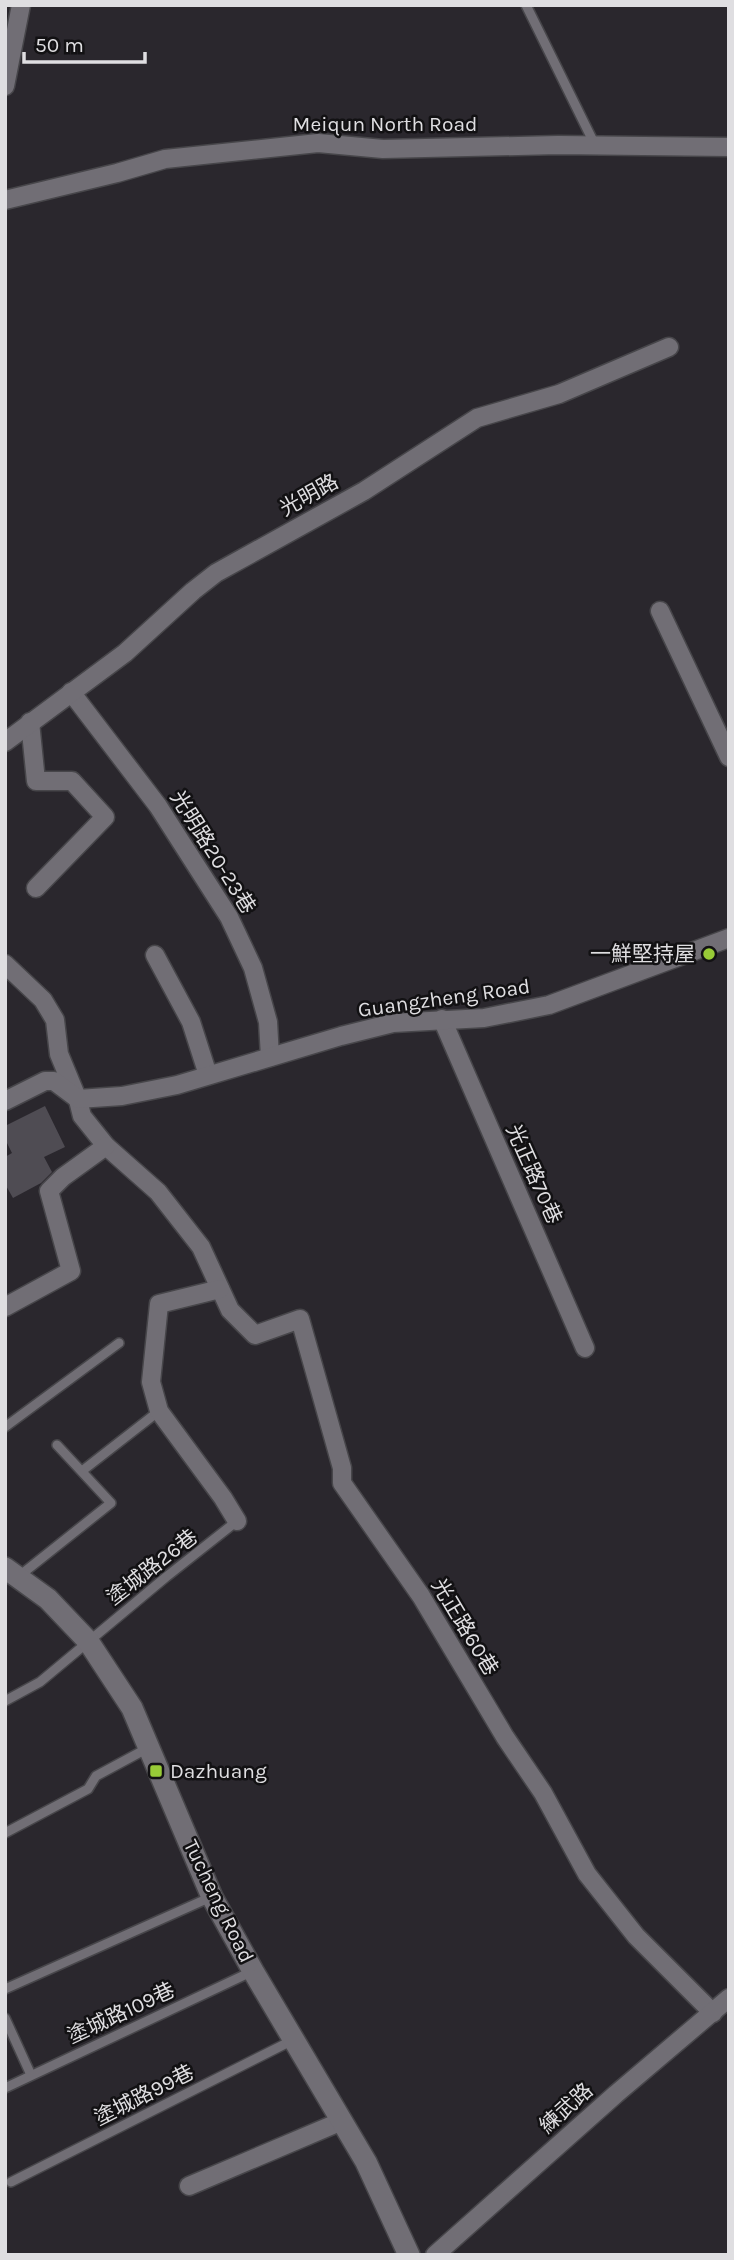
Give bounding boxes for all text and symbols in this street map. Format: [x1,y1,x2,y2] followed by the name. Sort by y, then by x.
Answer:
[24,21,145,65] scale bar
[35,33,84,57] text: 50 m
[293,112,477,136] street label: Meiqun North Road
[276,469,342,521] street label: 光明路
[166,786,260,918] street label: 光明路20-23巷
[590,942,695,966] place label: 一鮮堅持屋
[701,946,717,962] marker: 一鮮堅持屋
[356,974,532,1022] street label: Guangzheng Road
[501,1121,567,1227] street label: 光正路70巷
[102,1524,202,1610] street label: 塗城路26巷
[427,1574,503,1680] street label: 光正路60巷
[170,1759,267,1783] place label: Dazhuang
[148,1763,164,1779] marker: Dazhuang
[179,1836,259,1966] street label: Tucheng Road
[64,1978,178,2048] street label: 塗城路109巷
[90,2060,198,2130] street label: 塗城路99巷
[535,2078,597,2138] street label: 練武路

